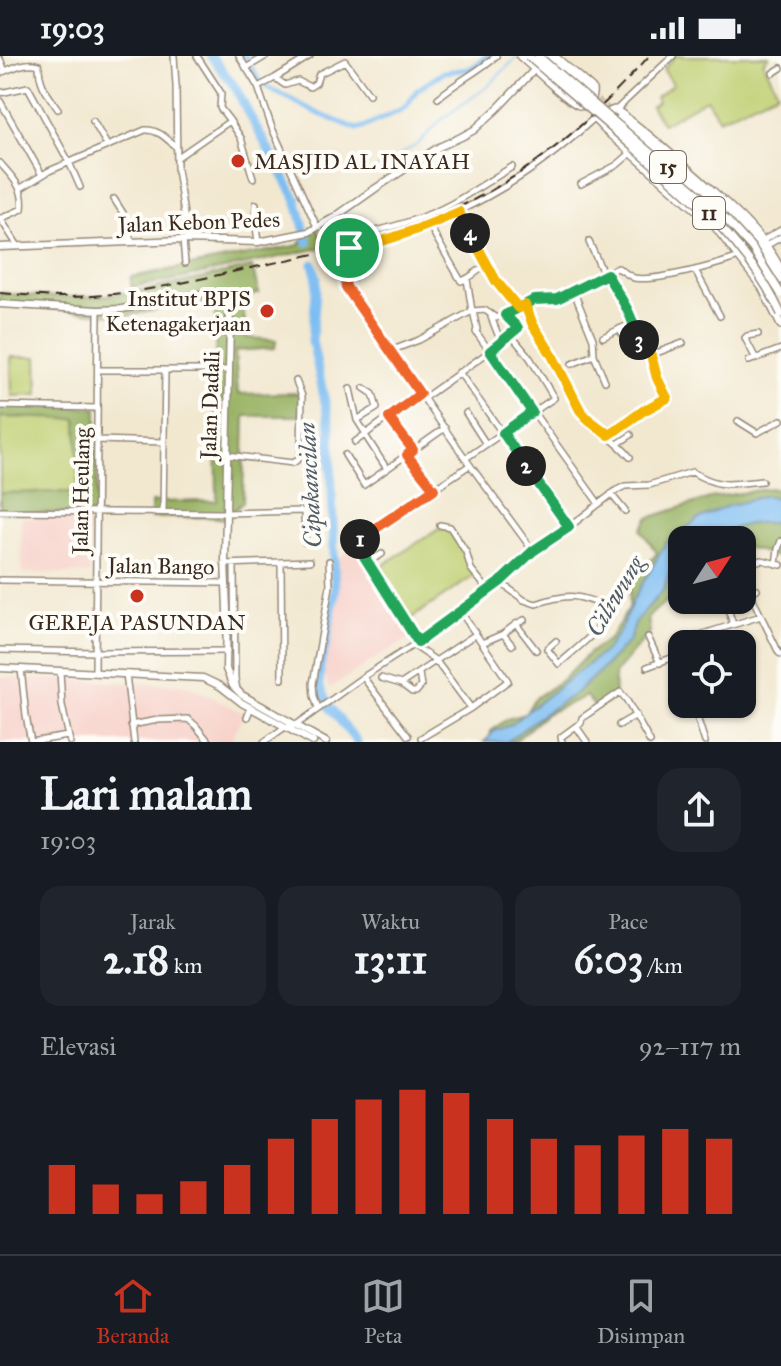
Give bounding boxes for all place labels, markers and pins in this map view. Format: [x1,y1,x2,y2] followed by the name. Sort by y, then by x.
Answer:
[254,148,470,175] place label: MASJID AL INAYAH
[229,152,247,170] marker: MASJID AL INAYAH
[450,213,490,253] pin: 4
[315,214,383,282] pin
[105,285,251,337] place label: Institut BPJS Ketenagakerjaan
[258,302,276,320] marker: Institut BPJS Ketenagakerjaan
[619,320,659,360] pin: 3
[506,446,546,486] pin: 2
[340,519,380,559] pin: 1
[128,587,146,605] marker: GEREJA PASUNDAN
[28,609,246,636] place label: GEREJA PASUNDAN

